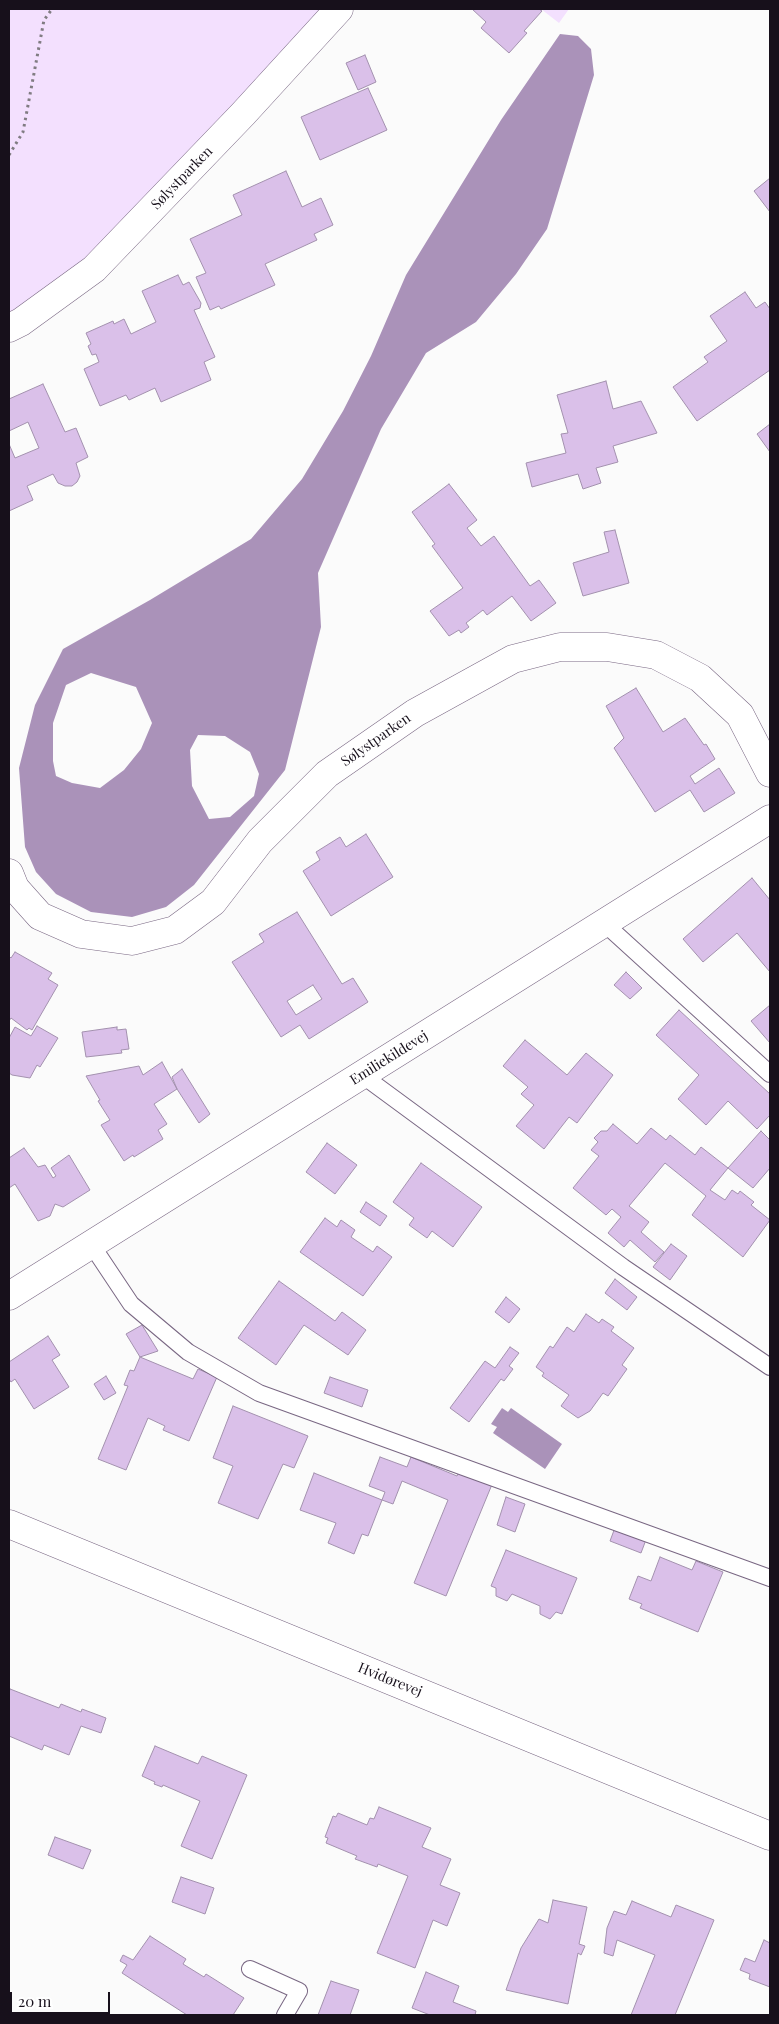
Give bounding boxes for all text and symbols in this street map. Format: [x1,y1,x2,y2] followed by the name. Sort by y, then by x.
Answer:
[148,143,216,213] street label: Sølystparken
[338,710,414,770] street label: Sølystparken
[347,1027,431,1089] street label: Emiliekildevej
[355,1660,425,1700] street label: Hvidørevej
[12,1982,112,2014] scale bar
[18,1991,51,2011] text: 20 m

